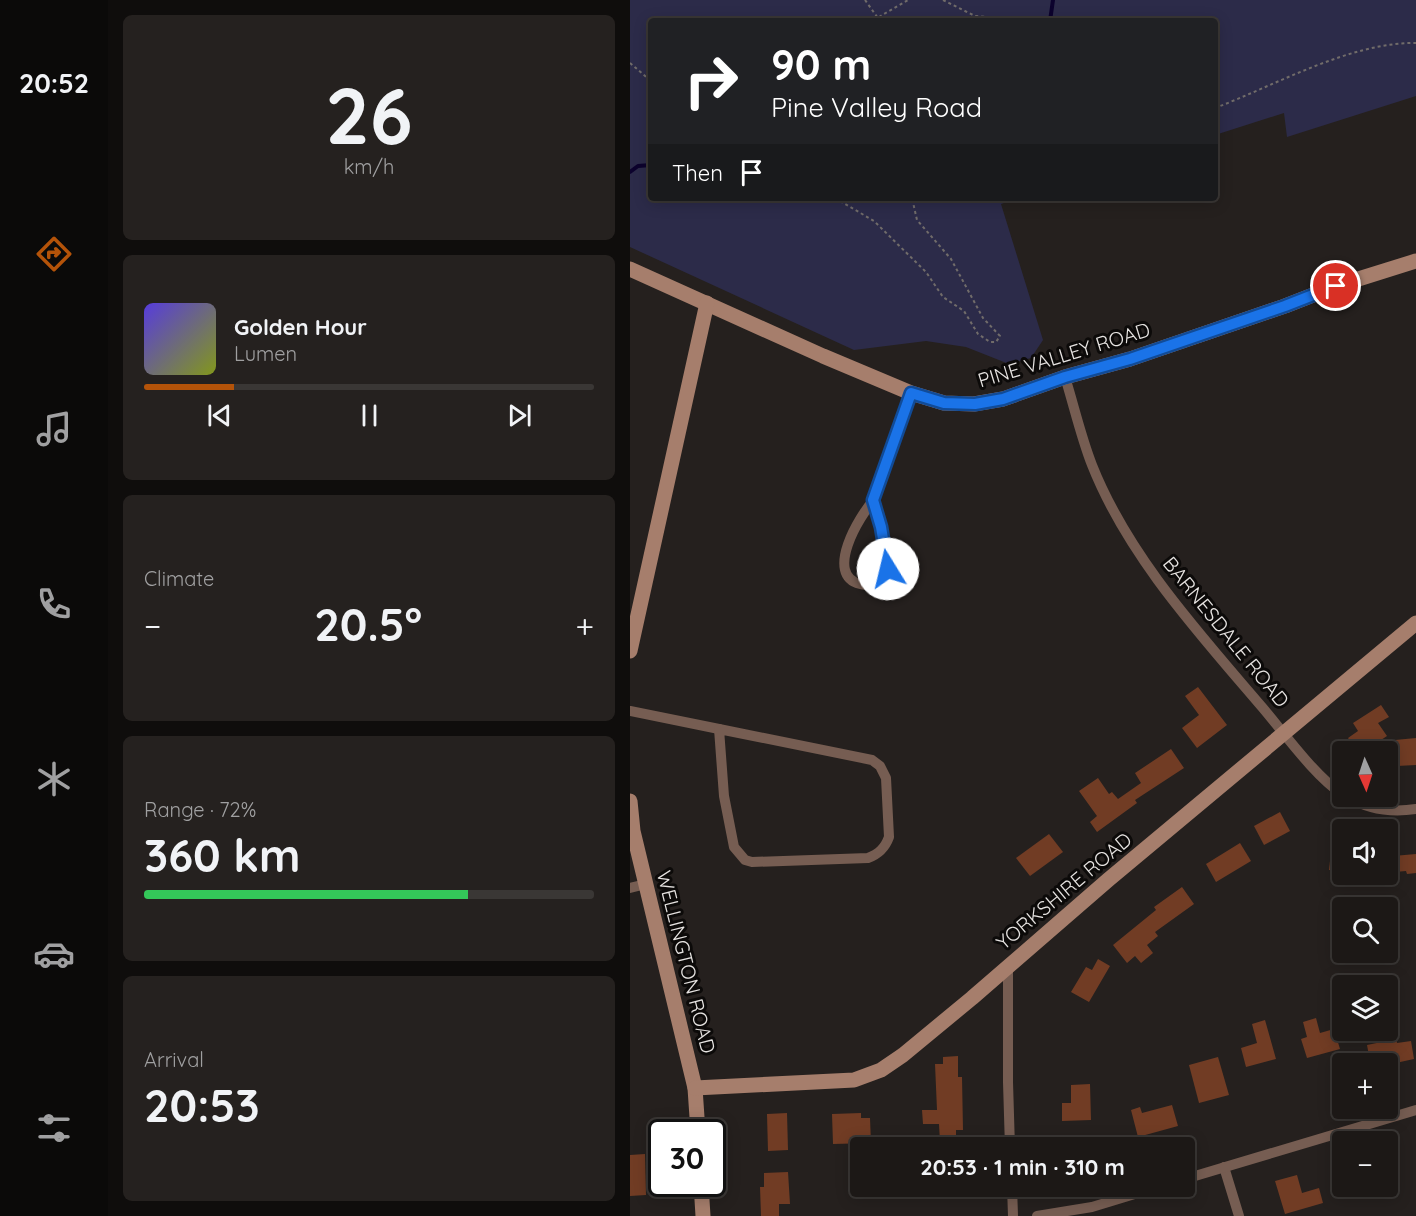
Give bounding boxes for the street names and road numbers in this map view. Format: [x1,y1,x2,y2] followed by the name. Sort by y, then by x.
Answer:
[975,316,1153,393] street label: PINE VALLEY ROAD
[1158,551,1295,712] street label: BARNESDALE ROAD
[991,827,1137,955] street label: YORKSHIRE ROAD
[652,868,721,1056] street label: WELLINGTON ROAD

